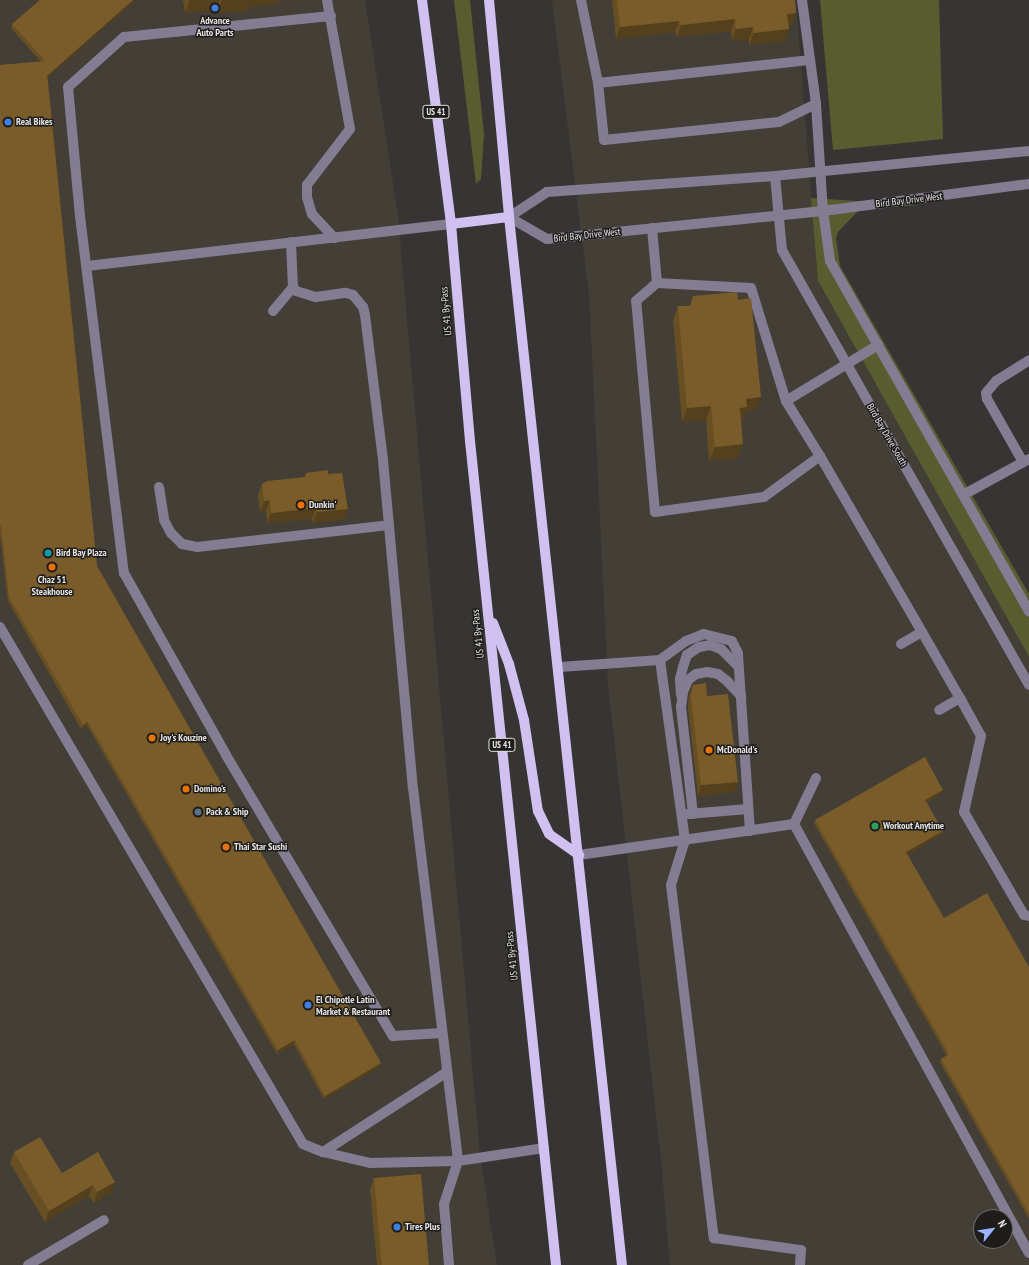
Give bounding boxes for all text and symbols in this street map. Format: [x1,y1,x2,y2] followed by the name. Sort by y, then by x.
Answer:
[210,3,220,13] marker: Advance Auto Parts
[196,14,234,38] place label: Advance Auto Parts
[422,105,450,119] road number: US 41
[16,116,52,128] place label: Real Bikes
[3,117,13,127] marker: Real Bikes
[875,190,943,210] street label: Bird Bay Drive West
[553,226,621,244] street label: Bird Bay Drive West
[438,286,454,336] street label: US 41 By-Pass
[864,401,910,469] street label: Bird Bay Drive South
[309,499,336,511] place label: Dunkin'
[296,500,306,510] marker: Dunkin'
[56,547,107,559] place label: Bird Bay Plaza
[43,548,53,558] marker: Bird Bay Plaza
[47,562,57,572] marker: Chaz 51 Steakhouse
[31,573,73,596] place label: Chaz 51 Steakhouse
[469,609,487,659] street label: US 41 By-Pass
[160,732,207,744] place label: Joy's Kouzine
[147,733,157,743] marker: Joy's Kouzine
[488,738,516,752] road number: US 41
[717,744,757,756] place label: McDonald's
[704,745,714,755] marker: McDonald's
[194,783,226,795] place label: Domino's
[181,784,191,794] marker: Domino's
[206,806,249,818] place label: Pack & Ship
[193,807,203,817] marker: Pack & Ship
[883,820,944,832] place label: Workout Anytime
[870,821,880,831] marker: Workout Anytime
[234,841,287,853] place label: Thai Star Sushi
[221,842,231,852] marker: Thai Star Sushi
[503,931,521,981] street label: US 41 By-Pass
[316,993,390,1016] place label: El Chipotle Latin Market & Restaurant
[303,1000,313,1010] marker: El Chipotle Latin Market & Restaurant
[973,1209,1013,1249] north arrow
[995,1217,1010,1230] text: N
[405,1221,440,1233] place label: Tires Plus
[392,1222,402,1232] marker: Tires Plus

